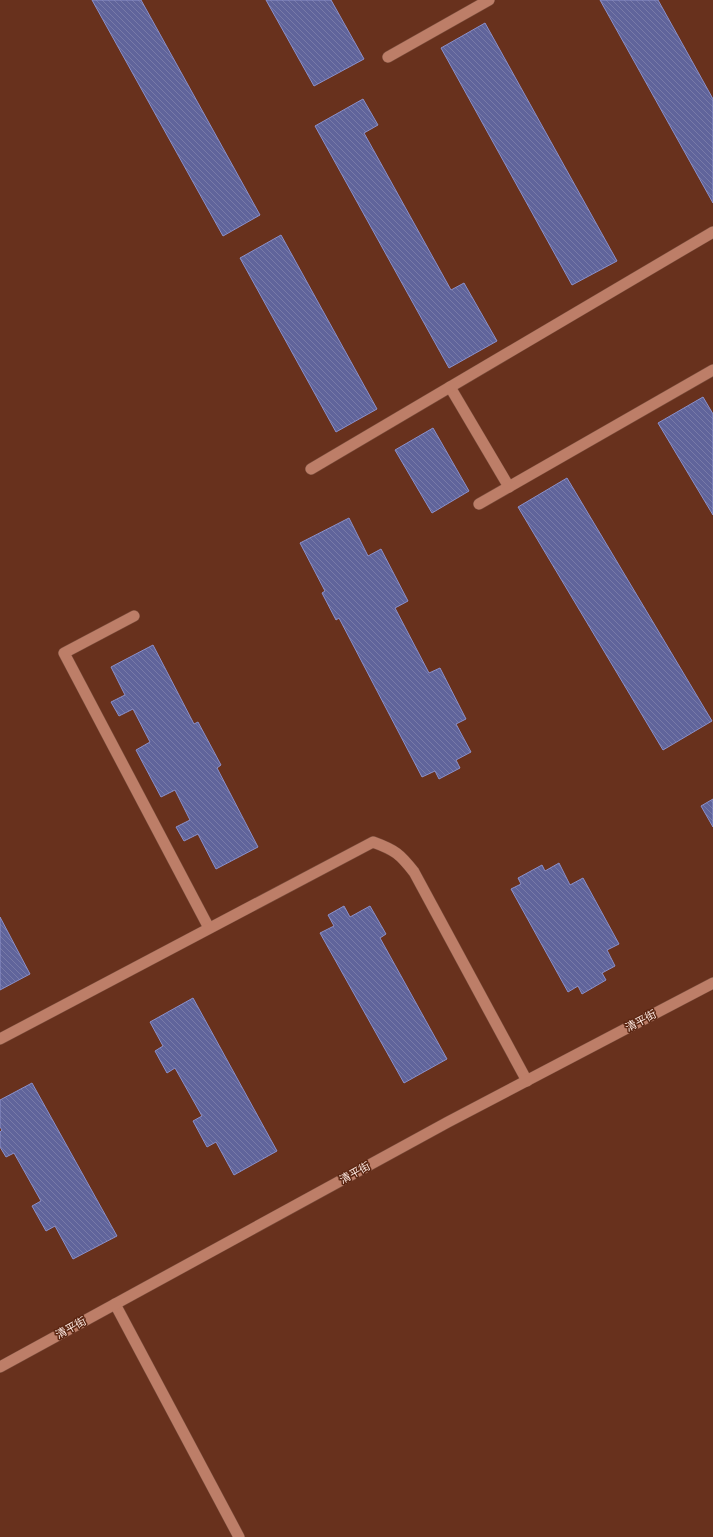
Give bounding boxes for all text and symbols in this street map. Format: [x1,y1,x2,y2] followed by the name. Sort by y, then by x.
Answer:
[623,1008,659,1034] street label: 清平街
[337,1159,373,1187] street label: 清平街
[53,1314,89,1342] street label: 清平街

